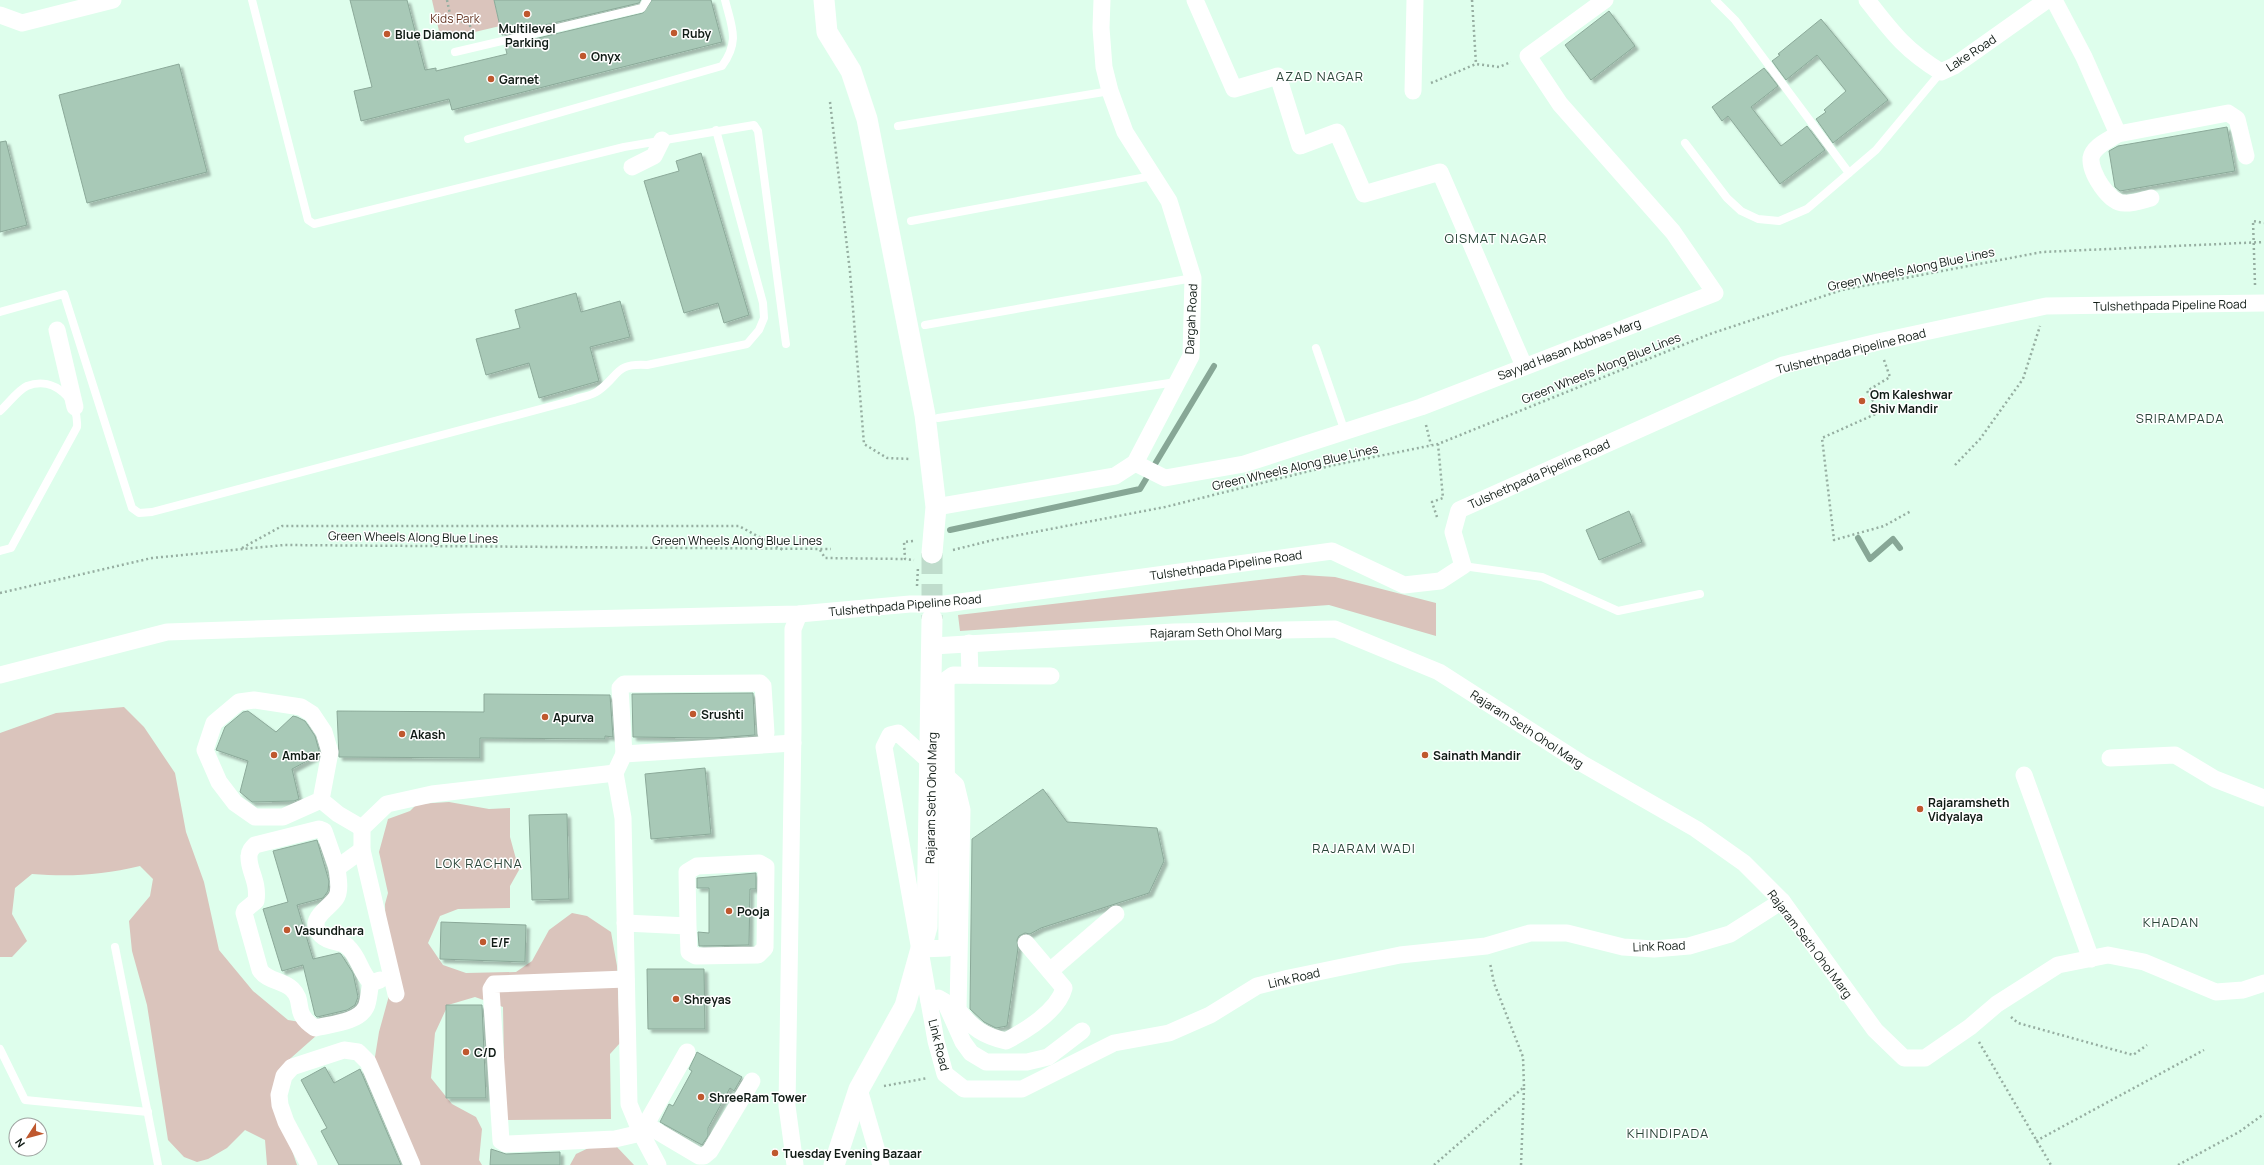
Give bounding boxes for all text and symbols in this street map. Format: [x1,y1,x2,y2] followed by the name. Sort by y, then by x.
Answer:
[522,9,532,19] marker: Multilevel Parking
[430,10,481,27] park label: Kids Park
[498,20,556,51] place label: Multilevel Parking
[682,25,711,42] place label: Ruby
[395,26,475,43] place label: Blue Diamond
[669,28,679,38] marker: Ruby
[382,29,392,39] marker: Blue Diamond
[1943,30,1999,76] street label: Lake Road
[591,48,621,65] place label: Onyx
[578,51,588,61] marker: Onyx
[1276,67,1364,85] district label: AZAD NAGAR
[499,71,539,88] place label: Garnet
[486,74,496,84] marker: Garnet
[1444,229,1548,247] district label: QISMAT NAGAR
[1826,243,1996,295] street label: Green Wheels Along Blue Lines
[1181,283,1201,355] street label: Dargah Road
[2093,295,2247,315] street label: Tulshethpada Pipeline Road
[1495,314,1643,384] street label: Sayyad Hasan Abbhas Marg
[1774,324,1928,378] street label: Tulshethpada Pipeline Road
[1519,328,1683,408] street label: Green Wheels Along Blue Lines
[1870,386,1953,417] place label: Om Kaleshwar Shiv Mandir
[1857,396,1867,406] marker: Om Kaleshwar Shiv Mandir
[2136,409,2224,427] district label: SRIRAMPADA
[1465,435,1613,513] street label: Tulshethpada Pipeline Road
[1210,440,1380,494] street label: Green Wheels Along Blue Lines
[328,527,498,547] street label: Green Wheels Along Blue Lines
[652,532,822,549] street label: Green Wheels Along Blue Lines
[1149,546,1303,584] street label: Tulshethpada Pipeline Road
[828,590,982,620] street label: Tulshethpada Pipeline Road
[1150,622,1282,642] street label: Rajaram Seth Ohol Marg
[1467,686,1587,772] street label: Rajaram Seth Ohol Marg
[701,706,744,723] place label: Srushti
[553,709,594,726] place label: Apurva
[688,709,698,719] marker: Srushti
[540,712,550,722] marker: Apurva
[410,726,445,743] place label: Akash
[397,729,407,739] marker: Akash
[921,732,941,864] street label: Rajaram Seth Ohol Marg
[282,747,320,764] place label: Ambar
[1433,747,1521,764] place label: Sainath Mandir
[269,750,279,760] marker: Ambar
[1420,750,1430,760] marker: Sainath Mandir
[1928,794,2009,825] place label: Rajaramsheth Vidyalaya
[1915,804,1925,814] marker: Rajaramsheth Vidyalaya
[1312,839,1416,857] district label: RAJARAM WADI
[435,854,523,872] district label: LOK RACHNA
[1763,886,1857,1002] street label: Rajaram Seth Ohol Marg
[737,903,770,920] place label: Pooja
[724,906,734,916] marker: Pooja
[2143,913,2199,931] district label: KHADAN
[295,922,364,939] place label: Vasundhara
[282,925,292,935] marker: Vasundhara
[491,934,510,951] place label: E/F
[478,937,488,947] marker: E/F
[1632,937,1686,955] street label: Link Road
[1266,964,1322,992] street label: Link Road
[684,991,732,1008] place label: Shreyas
[671,994,681,1004] marker: Shreyas
[924,1017,954,1073] street label: Link Road
[474,1044,496,1061] place label: C/D
[461,1047,471,1057] marker: C/D
[709,1089,807,1106] place label: ShreeRam Tower
[696,1092,706,1102] marker: ShreeRam Tower
[8,1117,48,1157] north arrow
[1627,1124,1709,1142] district label: KHINDIPADA
[11,1135,28,1151] text: N
[783,1145,922,1162] place label: Tuesday Evening Bazaar
[770,1148,780,1158] marker: Tuesday Evening Bazaar

